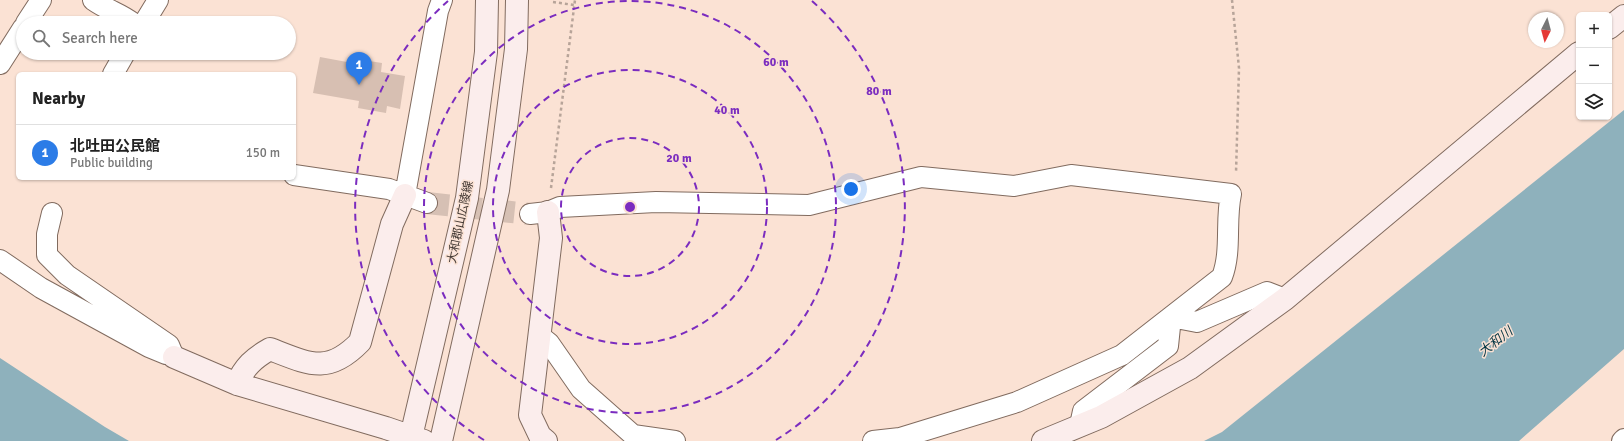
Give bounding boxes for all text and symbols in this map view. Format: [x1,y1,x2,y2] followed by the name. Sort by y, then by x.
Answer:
[1528,12,1564,48] north arrow
[1576,12,1612,120] map controls
[1576,12,1612,48] button: +
[16,16,296,60] search box
[30,27,52,49] icon: search
[62,29,138,47] text: Search here
[1576,48,1612,84] button: −
[346,52,372,85] pin: 1
[763,55,789,70] text: 60 m
[866,84,892,99] text: 80 m
[1576,84,1612,120] button: layers
[32,88,85,109] text: Nearby
[714,103,740,118] text: 40 m
[70,137,160,155] text: 北吐田公民館
[41,145,49,161] text: 1
[246,145,280,161] text: 150 m
[666,151,692,166] text: 20 m
[70,155,153,171] text: Public building
[444,179,477,265] street label: 大和郡山広陵線
[841,179,861,199] your location
[623,200,637,214] centre of rings
[1475,322,1517,360] water label: 大和川

